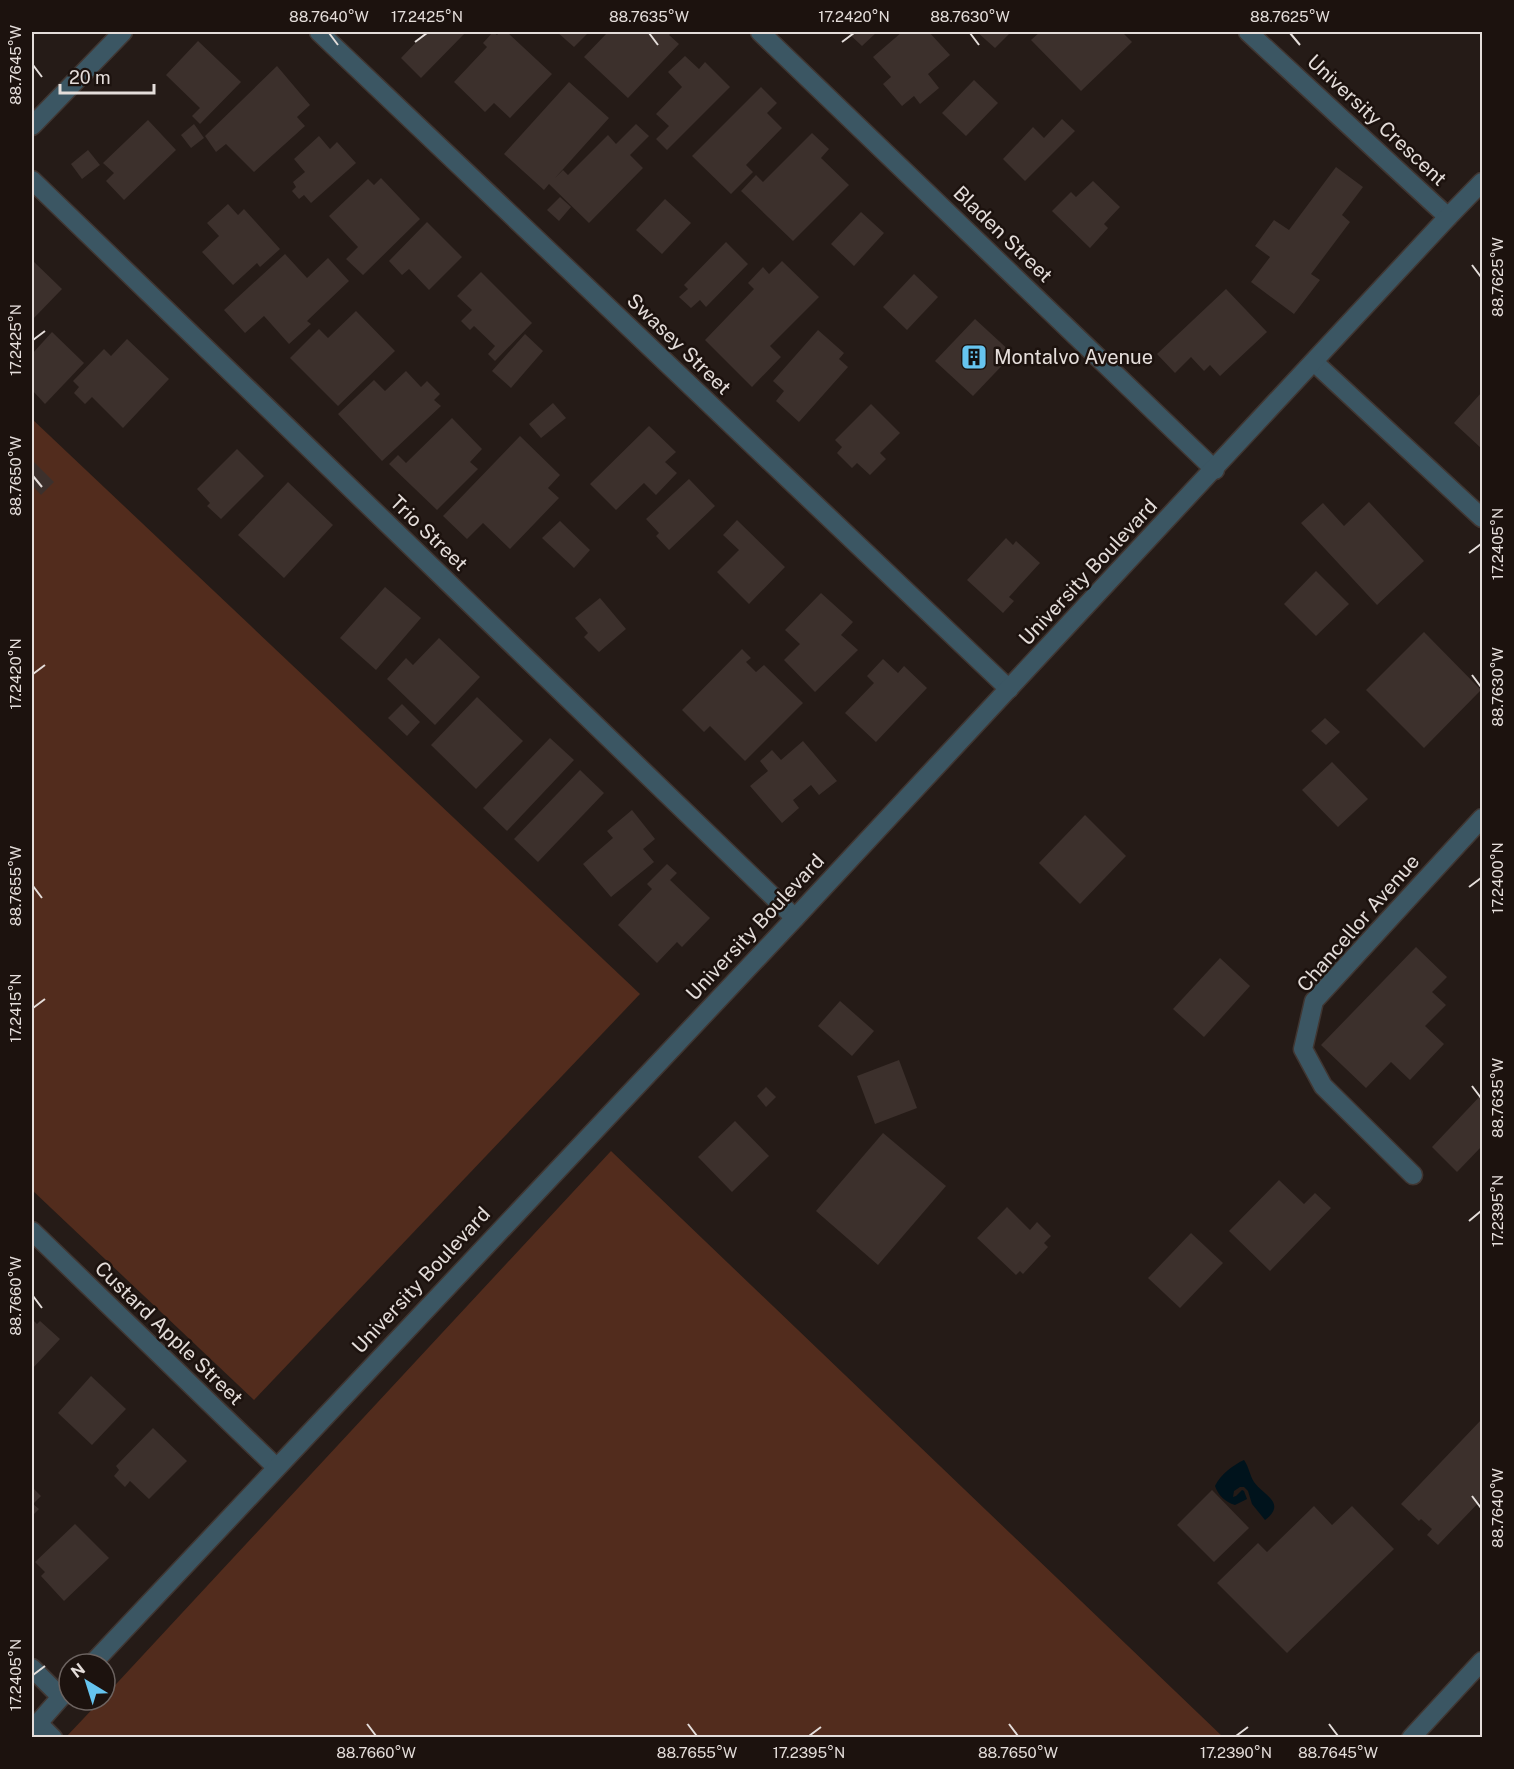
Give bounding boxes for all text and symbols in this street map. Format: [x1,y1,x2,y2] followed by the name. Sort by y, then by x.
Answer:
[289,8,369,25] text: 88.7640°W
[391,8,463,25] text: 17.2425°N
[609,8,689,25] text: 88.7635°W
[818,8,890,25] text: 17.2420°N
[930,8,1010,25] text: 88.7630°W
[1250,8,1330,25] text: 88.7625°W
[7,25,24,105] text: 88.7645°W
[1302,49,1452,191] street label: University Crescent
[60,57,154,95] scale bar
[69,67,111,88] text: 20 m
[948,181,1058,287] street label: Bladen Street
[1489,237,1506,317] text: 88.7625°W
[622,288,736,400] street label: Swasey Street
[7,304,24,376] text: 17.2425°N
[959,342,989,372] building icon: Montalvo Avenue
[994,345,1153,369] place label: Montalvo Avenue
[7,436,24,516] text: 88.7650°W
[385,490,473,576] street label: Trio Street
[1014,494,1162,650] street label: University Boulevard
[1489,508,1506,580] text: 17.2405°N
[7,638,24,710] text: 17.2420°N
[1489,647,1506,727] text: 88.7630°W
[1489,842,1506,914] text: 17.2400°N
[7,846,24,926] text: 88.7655°W
[681,849,829,1005] street label: University Boulevard
[1292,849,1424,997] street label: Chancellor Avenue
[7,973,24,1043] text: 17.2415°N
[1489,1058,1506,1138] text: 88.7635°W
[1489,1175,1506,1247] text: 17.2395°N
[347,1202,495,1358] street label: University Boulevard
[7,1256,24,1336] text: 88.7660°W
[90,1256,248,1410] street label: Custard Apple Street
[1489,1468,1506,1548] text: 88.7640°W
[7,1639,24,1711] text: 17.2405°N
[57,1652,117,1712] north arrow
[67,1659,89,1682] text: N
[336,1744,416,1761] text: 88.7660°W
[657,1744,737,1761] text: 88.7655°W
[773,1744,845,1761] text: 17.2395°N
[978,1744,1058,1761] text: 88.7650°W
[1200,1744,1272,1761] text: 17.2390°N
[1298,1744,1378,1761] text: 88.7645°W

